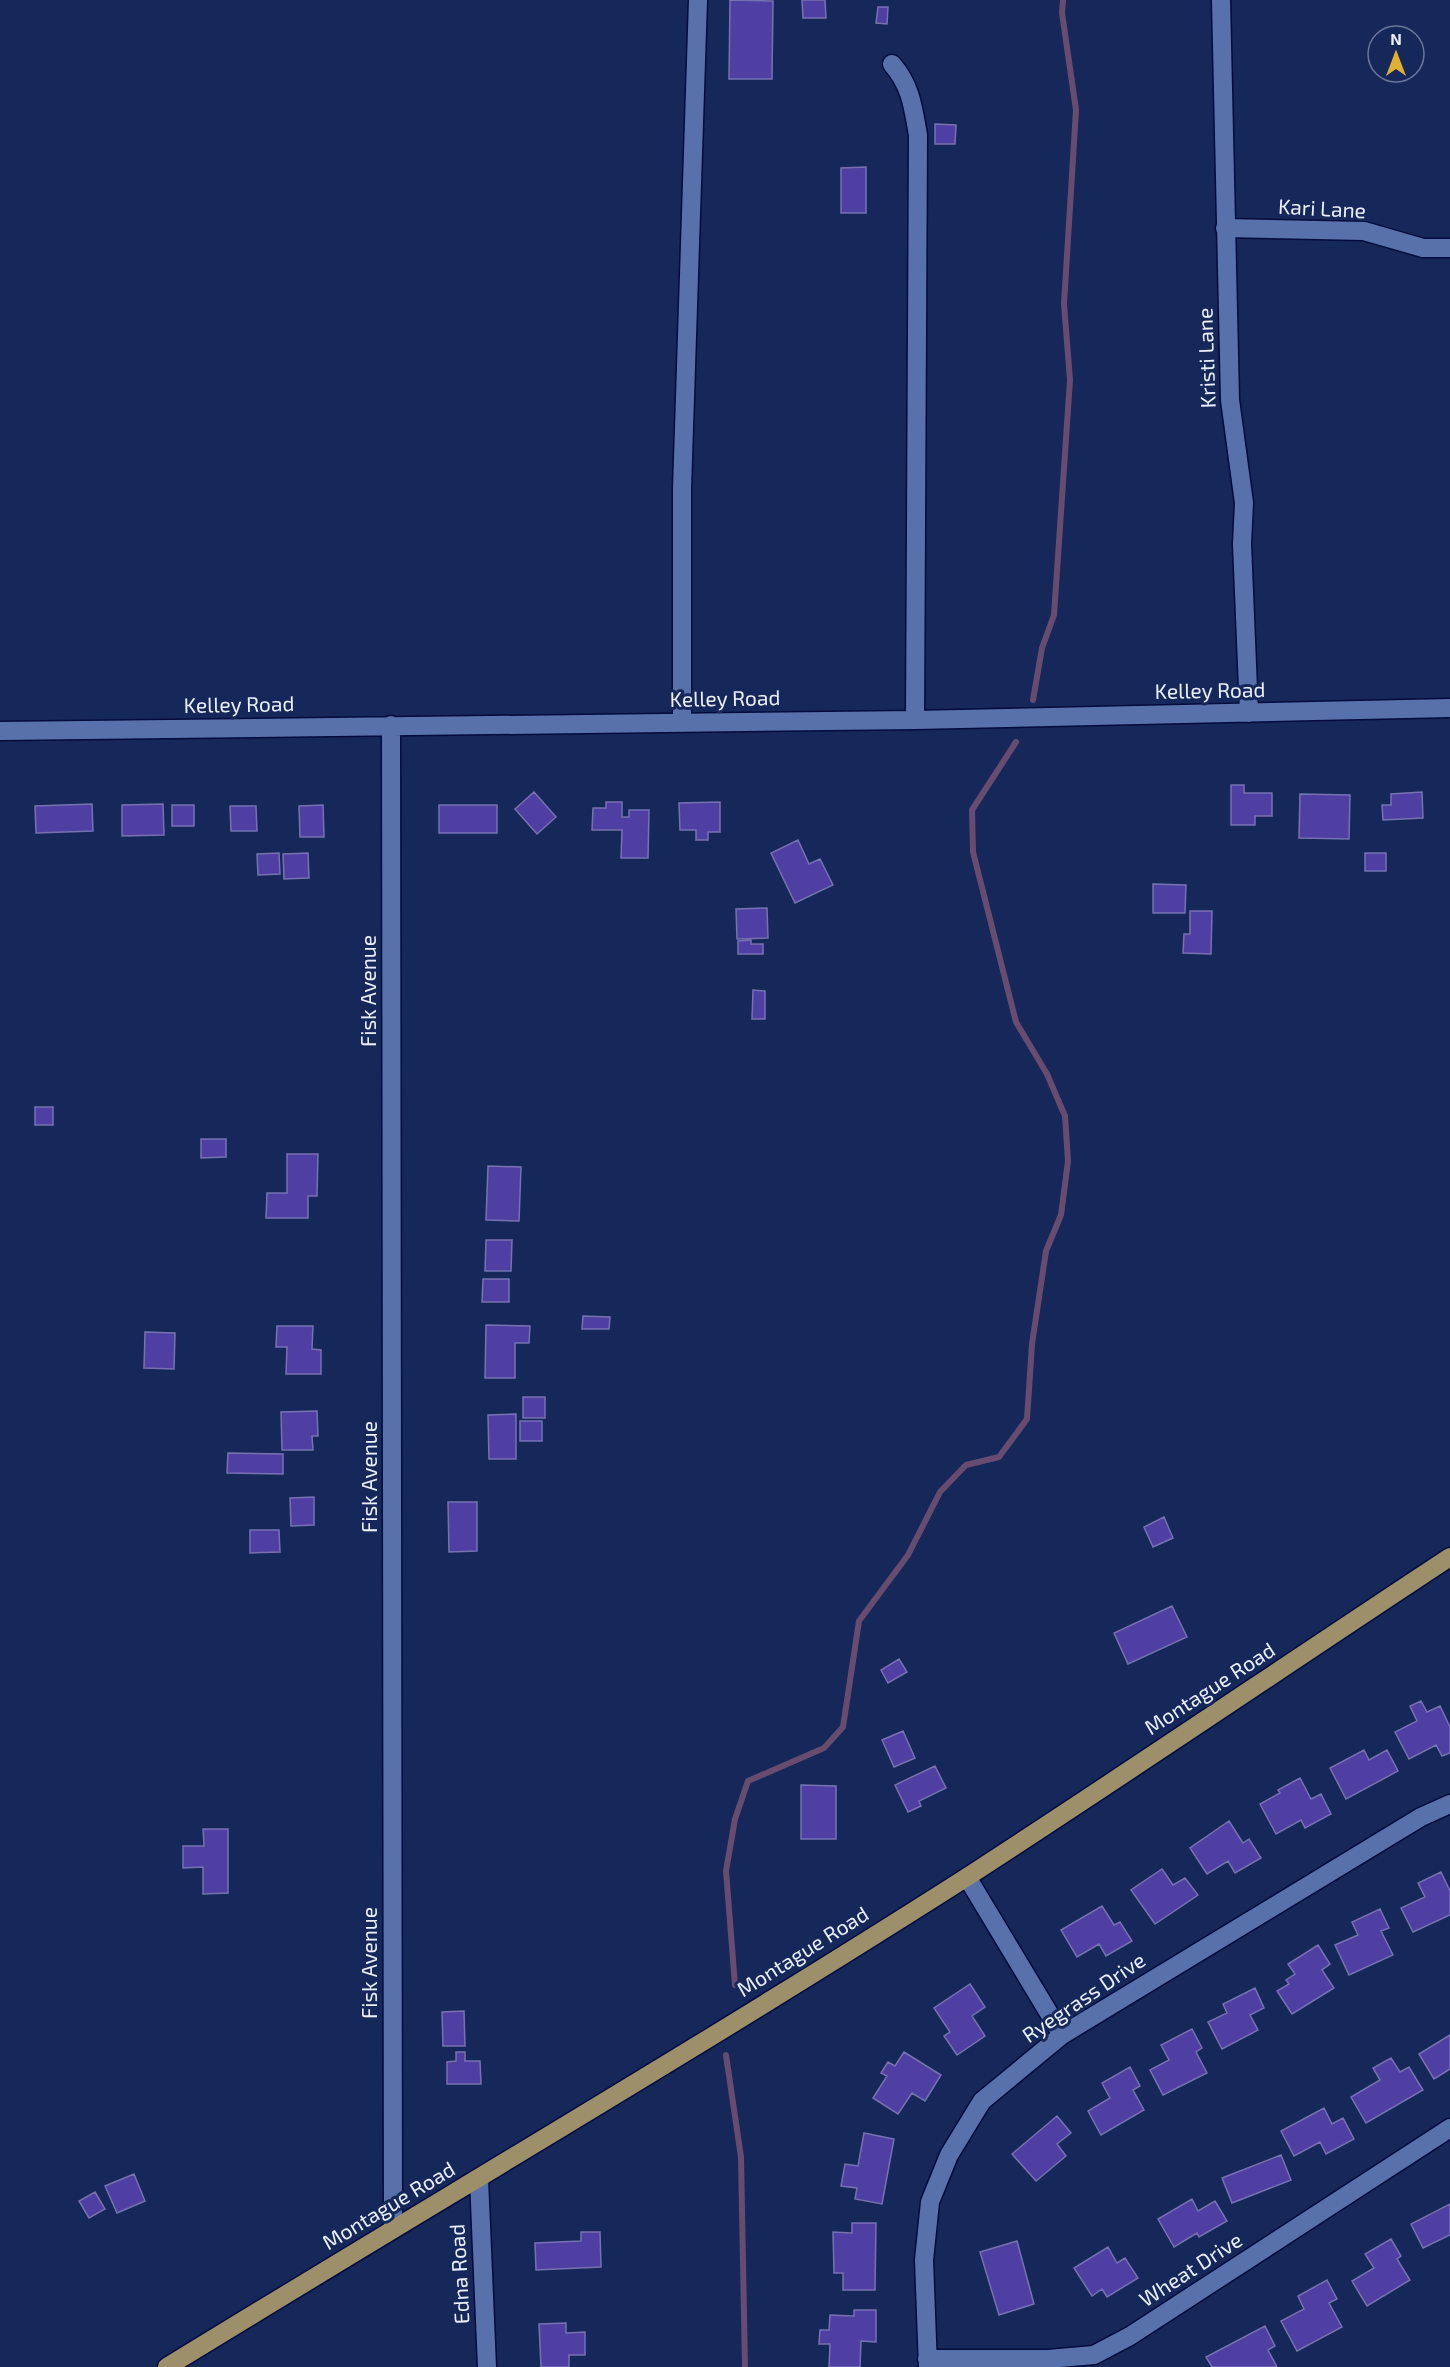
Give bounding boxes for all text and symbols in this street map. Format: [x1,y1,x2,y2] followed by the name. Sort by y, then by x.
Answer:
[1366,24,1426,84] north arrow
[1390,29,1402,48] text: N
[1277,193,1367,222] street label: Kari Lane
[1191,307,1220,409] street label: Kristi Lane
[1154,676,1266,703] street label: Kelley Road
[669,684,781,711] street label: Kelley Road
[183,690,295,717] street label: Kelley Road
[355,935,380,1047] street label: Fisk Avenue
[356,1421,381,1533] street label: Fisk Avenue
[1139,1636,1279,1739] street label: Montague Road
[732,1900,872,2001] street label: Montague Road
[356,1907,381,2019] street label: Fisk Avenue
[1017,1946,1149,2047] street label: Ryegrass Drive
[317,2155,459,2254] street label: Montague Road
[443,2223,474,2325] street label: Edna Road
[1134,2226,1246,2311] street label: Wheat Drive

